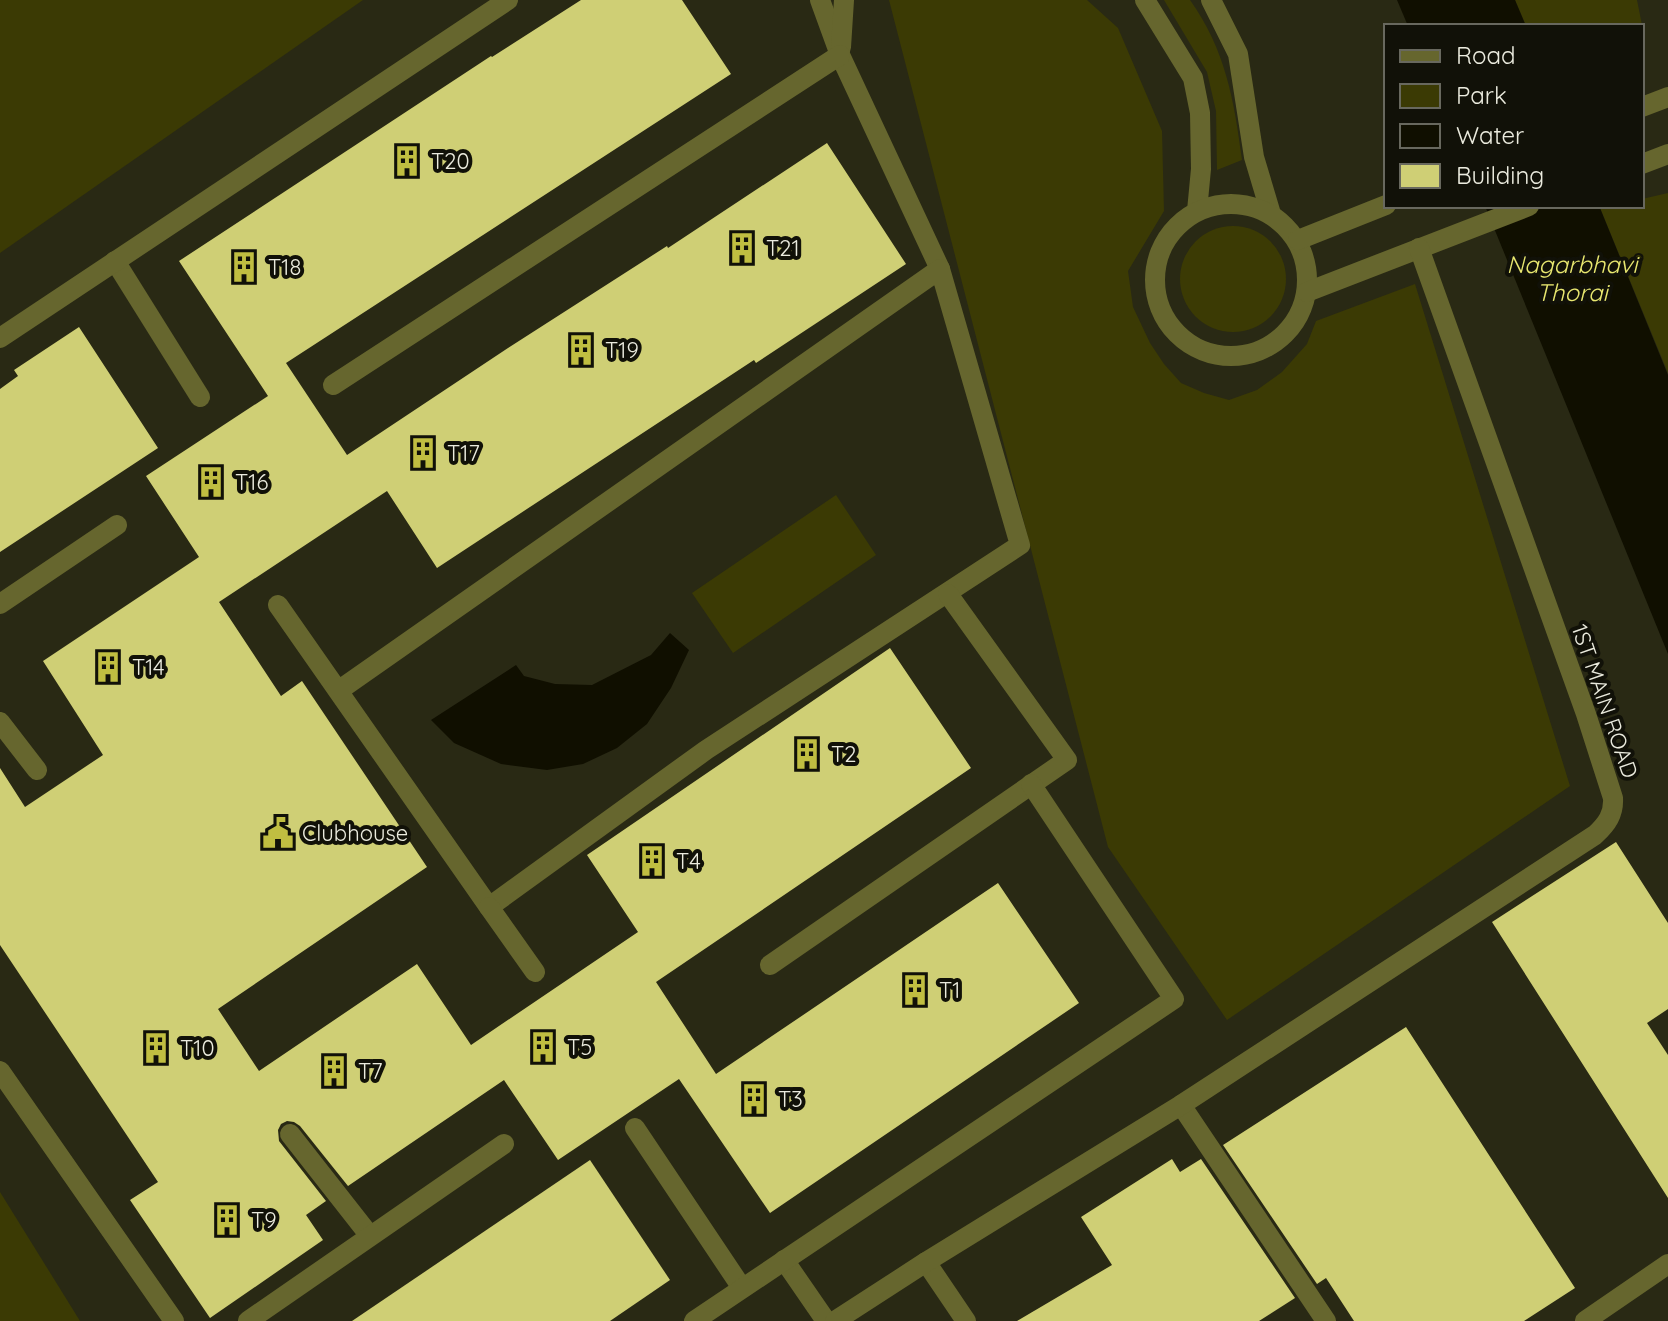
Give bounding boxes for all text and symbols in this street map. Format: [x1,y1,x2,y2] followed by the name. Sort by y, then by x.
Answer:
[1384,24,1644,208] legend
[1456,40,1516,70] text: Road
[1456,80,1507,110] text: Park
[1456,120,1524,150] text: Water
[390,144,424,178] building icon: T20
[431,147,470,175] place label: T20
[1456,160,1544,190] text: Building
[725,231,759,265] building icon: T21
[766,234,800,262] place label: T21
[1507,249,1640,307] water label: Nagarbhavi Thorai
[227,250,261,284] building icon: T18
[268,253,301,281] place label: T18
[564,333,598,367] building icon: T19
[605,336,639,364] place label: T19
[406,436,440,470] building icon: T17
[447,439,480,467] place label: T17
[194,465,228,499] building icon: T16
[235,468,268,496] place label: T16
[1566,620,1644,782] street label: 1ST MAIN ROAD
[91,650,125,684] building icon: T14
[132,653,165,681] place label: T14
[790,737,824,771] building icon: T2
[831,740,856,768] place label: T2
[261,816,295,850] public building icon: Clubhouse
[302,819,408,847] place label: Clubhouse
[635,844,669,878] building icon: T4
[676,847,701,875] place label: T4
[898,973,932,1007] building icon: T1
[939,976,960,1004] place label: T1
[526,1030,560,1064] building icon: T5
[139,1031,173,1065] building icon: T10
[567,1033,592,1061] place label: T5
[180,1034,215,1062] place label: T10
[317,1054,351,1088] building icon: T7
[358,1057,383,1085] place label: T7
[737,1082,771,1116] building icon: T3
[778,1085,803,1113] place label: T3
[210,1203,244,1237] building icon: T9
[251,1206,277,1234] place label: T9

